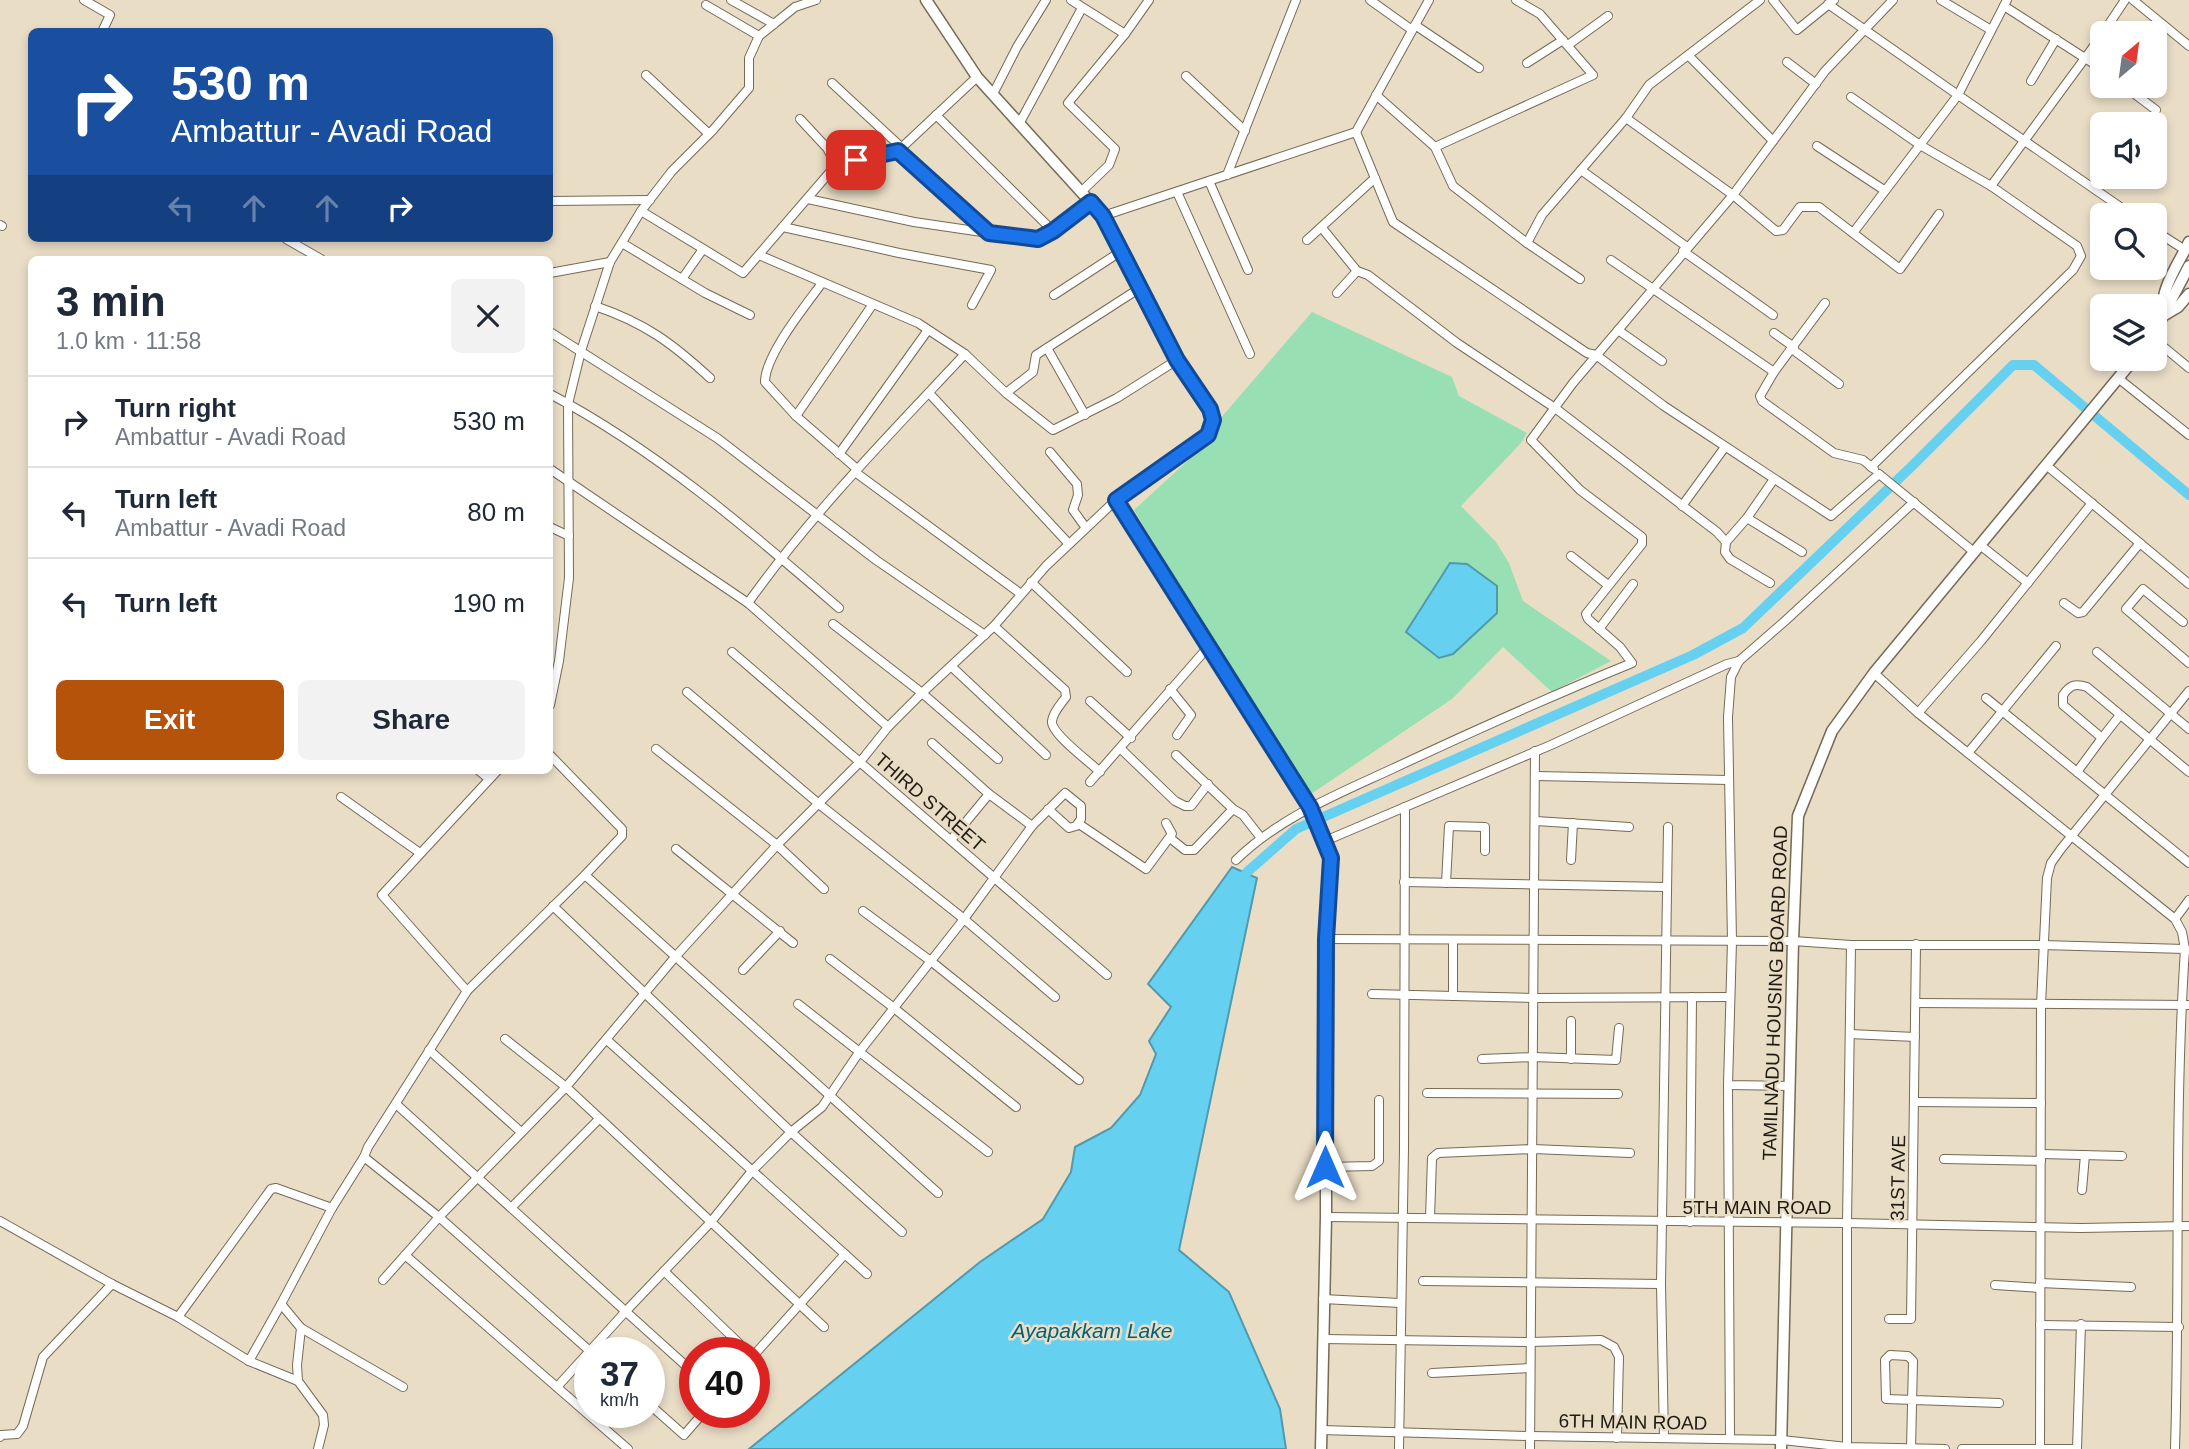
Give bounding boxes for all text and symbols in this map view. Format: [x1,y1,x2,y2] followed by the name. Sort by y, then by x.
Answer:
[2090,21,2166,98] north arrow
[2090,21,2167,371] map controls
[56,56,147,147] icon: right
[171,56,310,110] text: 530 m
[2090,112,2167,189] button: sound
[171,113,492,149] text: Ambattur - Avadi Road
[826,130,886,190] pin
[837,141,875,179] icon: arrive
[162,189,200,227] icon: left
[235,189,273,227] icon: ahead
[308,189,346,227] icon: ahead
[381,189,419,227] icon: right
[2090,203,2167,280] button: search
[56,278,166,325] text: 3 min
[451,279,525,353] button: close
[2090,294,2167,371] button: layers
[56,328,201,354] text: 1.0 km · 11:58
[115,393,236,423] text: Turn right
[56,403,94,441] icon: right
[453,406,525,436] text: 530 m
[115,424,346,450] text: Ambattur - Avadi Road
[115,484,217,514] text: Turn left
[56,494,94,532] icon: left
[467,497,525,527] text: 80 m
[115,515,346,541] text: Ambattur - Avadi Road
[56,585,94,623] icon: left
[115,588,217,618] text: Turn left
[453,588,525,618] text: 190 m
[56,680,284,760] button: Exit
[298,680,525,760] button: Share
[871,749,989,856] street label: THIRD STREET
[1759,825,1791,1161] street label: TAMILNADU HOUSING BOARD ROAD
[1288,1130,1362,1204] position arrow
[1887,1135,1909,1221] street label: 31ST AVE
[1683,1197,1831,1218] street label: 5TH MAIN ROAD
[1010,1319,1172,1342] water label: Ayapakkam Lake
[679,1337,770,1428] speed limit sign: 40
[600,1354,639,1393] text: 37
[600,1390,639,1410] text: km/h
[1558,1410,1708,1434] street label: 6TH MAIN ROAD

